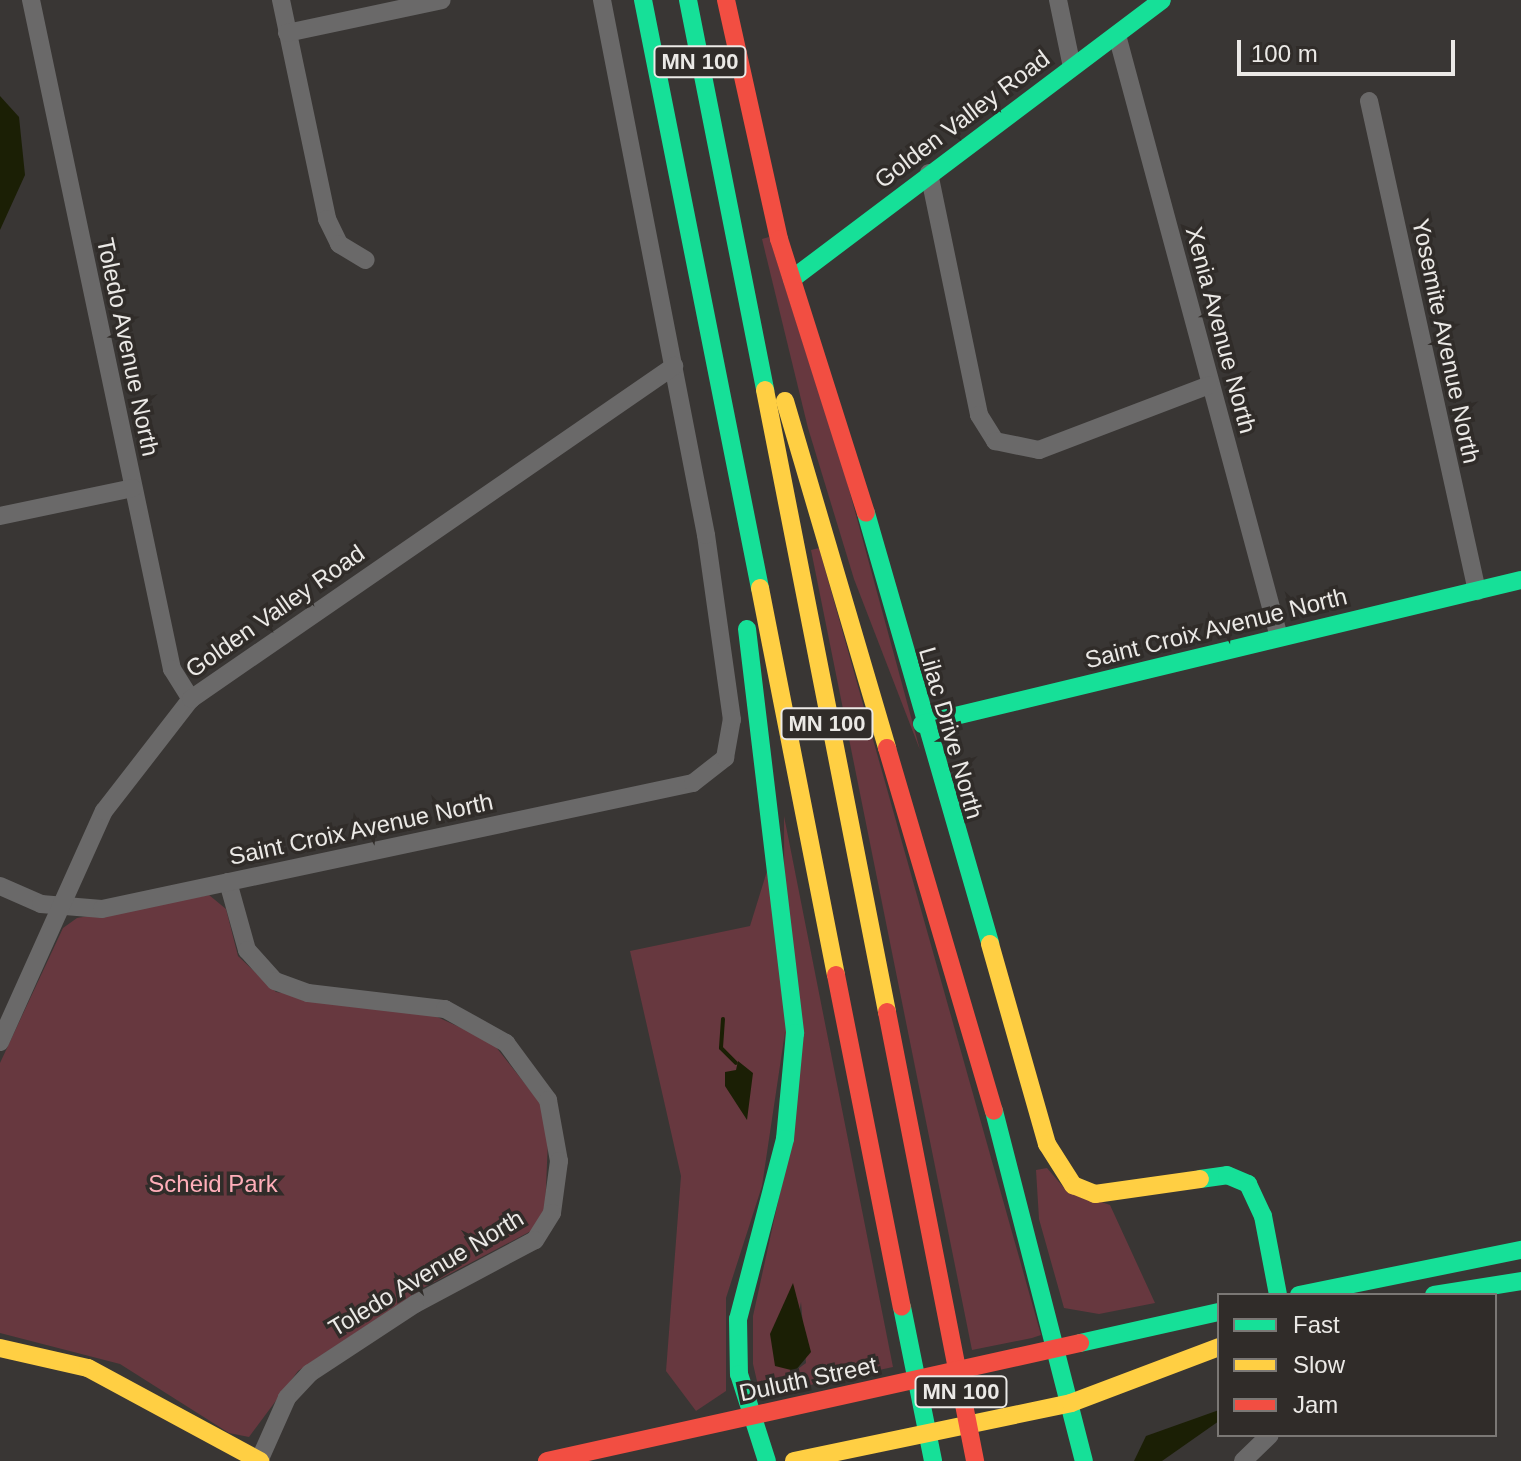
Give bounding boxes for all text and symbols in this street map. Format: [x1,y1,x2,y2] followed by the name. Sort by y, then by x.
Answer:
[1241,24,1459,74] scale bar
[1251,40,1318,67] text: 100 m
[652,44,748,80] road number: MN 100
[869,44,1055,194] street label: Golden Valley Road
[1406,215,1486,467] street label: Yosemite Avenue North
[1179,223,1263,437] street label: Xenia Avenue North
[91,235,165,459] street label: Toledo Avenue North
[180,538,370,684] street label: Golden Valley Road
[1081,581,1351,675] street label: Saint Croix Avenue North
[913,644,989,822] street label: Lilac Drive North
[779,706,875,742] road number: MN 100
[226,787,496,871] street label: Saint Croix Avenue North
[148,1170,278,1198] park label: Scheid Park
[323,1203,529,1343] street label: Toledo Avenue North
[1217,1293,1497,1437] legend
[1293,1311,1340,1338] text: Fast
[736,1350,880,1408] street label: Duluth Street
[1293,1351,1345,1378] text: Slow
[913,1374,1009,1410] road number: MN 100
[1293,1391,1338,1418] text: Jam

